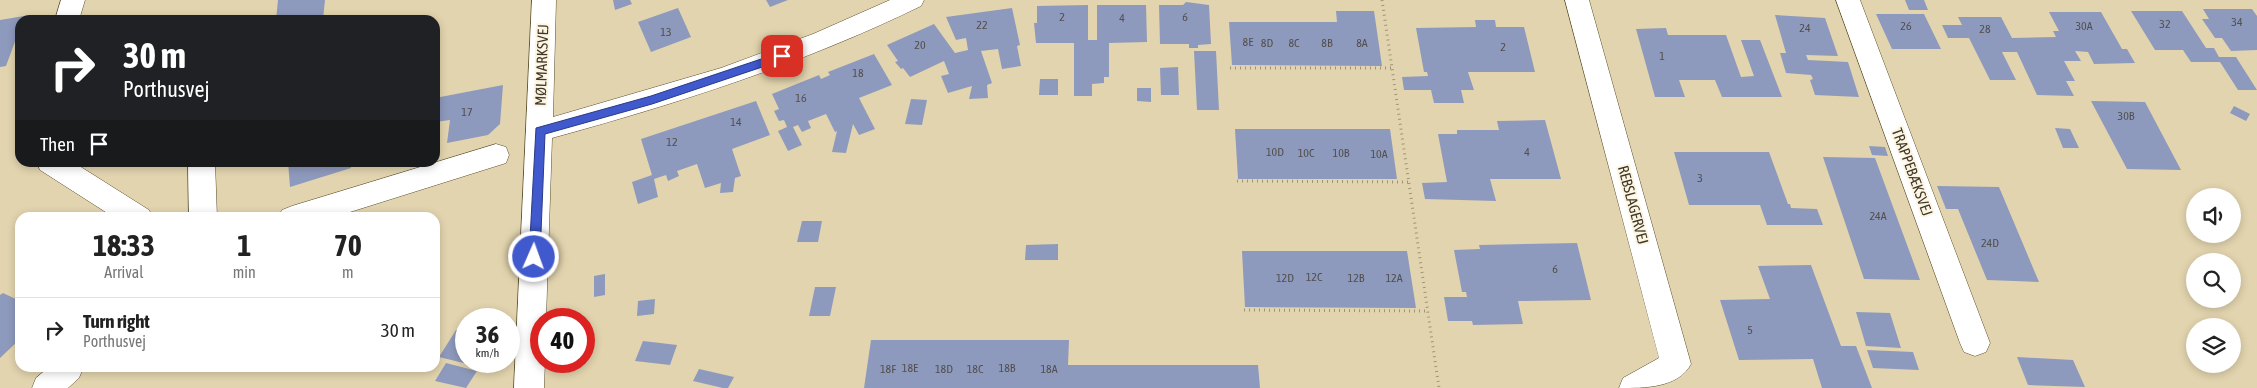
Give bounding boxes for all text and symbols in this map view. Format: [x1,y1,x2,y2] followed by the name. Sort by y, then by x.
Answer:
[1059,10,1065,24] house number: 2
[1182,10,1188,24] house number: 6
[1119,11,1125,25] house number: 4
[2231,15,2243,29] house number: 34
[2159,17,2171,31] house number: 32
[976,18,988,32] house number: 22
[1900,19,1912,33] house number: 26
[2075,19,2093,33] house number: 30A
[1799,21,1811,35] house number: 24
[1979,22,1991,36] house number: 28
[532,24,551,106] street label: MØLMARKSVEJ
[660,25,672,39] house number: 13
[40,35,105,100] icon: right
[123,35,186,75] text: 30 m
[761,35,803,77] pin
[1243,35,1253,49] house number: 8E
[1261,36,1273,50] house number: 8D
[1288,36,1300,50] house number: 8C
[1321,36,1333,50] house number: 8B
[1356,36,1368,50] house number: 8A
[914,38,926,52] house number: 20
[1500,40,1506,54] house number: 2
[768,42,796,70] icon: arrive
[1659,49,1665,63] house number: 1
[852,66,864,80] house number: 18
[123,76,209,102] text: Porthusvej
[795,91,807,105] house number: 16
[461,105,473,119] house number: 17
[2118,109,2135,123] house number: 30B
[730,115,742,129] house number: 14
[1889,126,1936,218] street label: TRAPPEBÆKSVEJ
[85,130,113,158] icon: arrive
[40,133,75,155] text: Then
[666,135,678,149] house number: 12
[1266,145,1284,159] house number: 10D
[1524,145,1530,159] house number: 4
[1298,146,1315,160] house number: 10C
[1333,146,1350,160] house number: 10B
[1370,147,1388,161] house number: 10A
[1615,164,1652,246] street label: REBSLAGERVEJ
[1697,171,1703,185] house number: 3
[2186,188,2241,373] map controls
[2186,188,2241,243] button: sound
[1869,209,1887,223] house number: 24A
[93,228,155,262] text: 18:33
[237,228,251,262] text: 1
[334,228,362,262] text: 70
[507,230,559,282] position arrow
[1981,236,1999,250] house number: 24D
[2186,253,2241,308] button: search
[1552,262,1558,276] house number: 6
[104,263,143,281] text: Arrival
[233,263,256,281] text: min
[342,263,354,281] text: m
[1306,270,1323,284] house number: 12C
[1276,271,1294,285] house number: 12D
[1348,271,1365,285] house number: 12B
[1385,271,1403,285] house number: 12A
[530,308,595,373] speed limit sign: 40
[83,310,150,332] text: Turn right
[40,316,68,344] icon: right
[2186,318,2241,373] button: layers
[381,319,415,341] text: 30 m
[476,320,499,348] text: 36
[1747,323,1753,337] house number: 5
[83,332,146,350] text: Porthusvej
[476,346,499,360] text: km/h
[902,361,918,375] house number: 18E
[999,361,1016,375] house number: 18B
[880,362,896,376] house number: 18F
[935,362,953,376] house number: 18D
[967,362,984,376] house number: 18C
[1040,362,1058,376] house number: 18A

